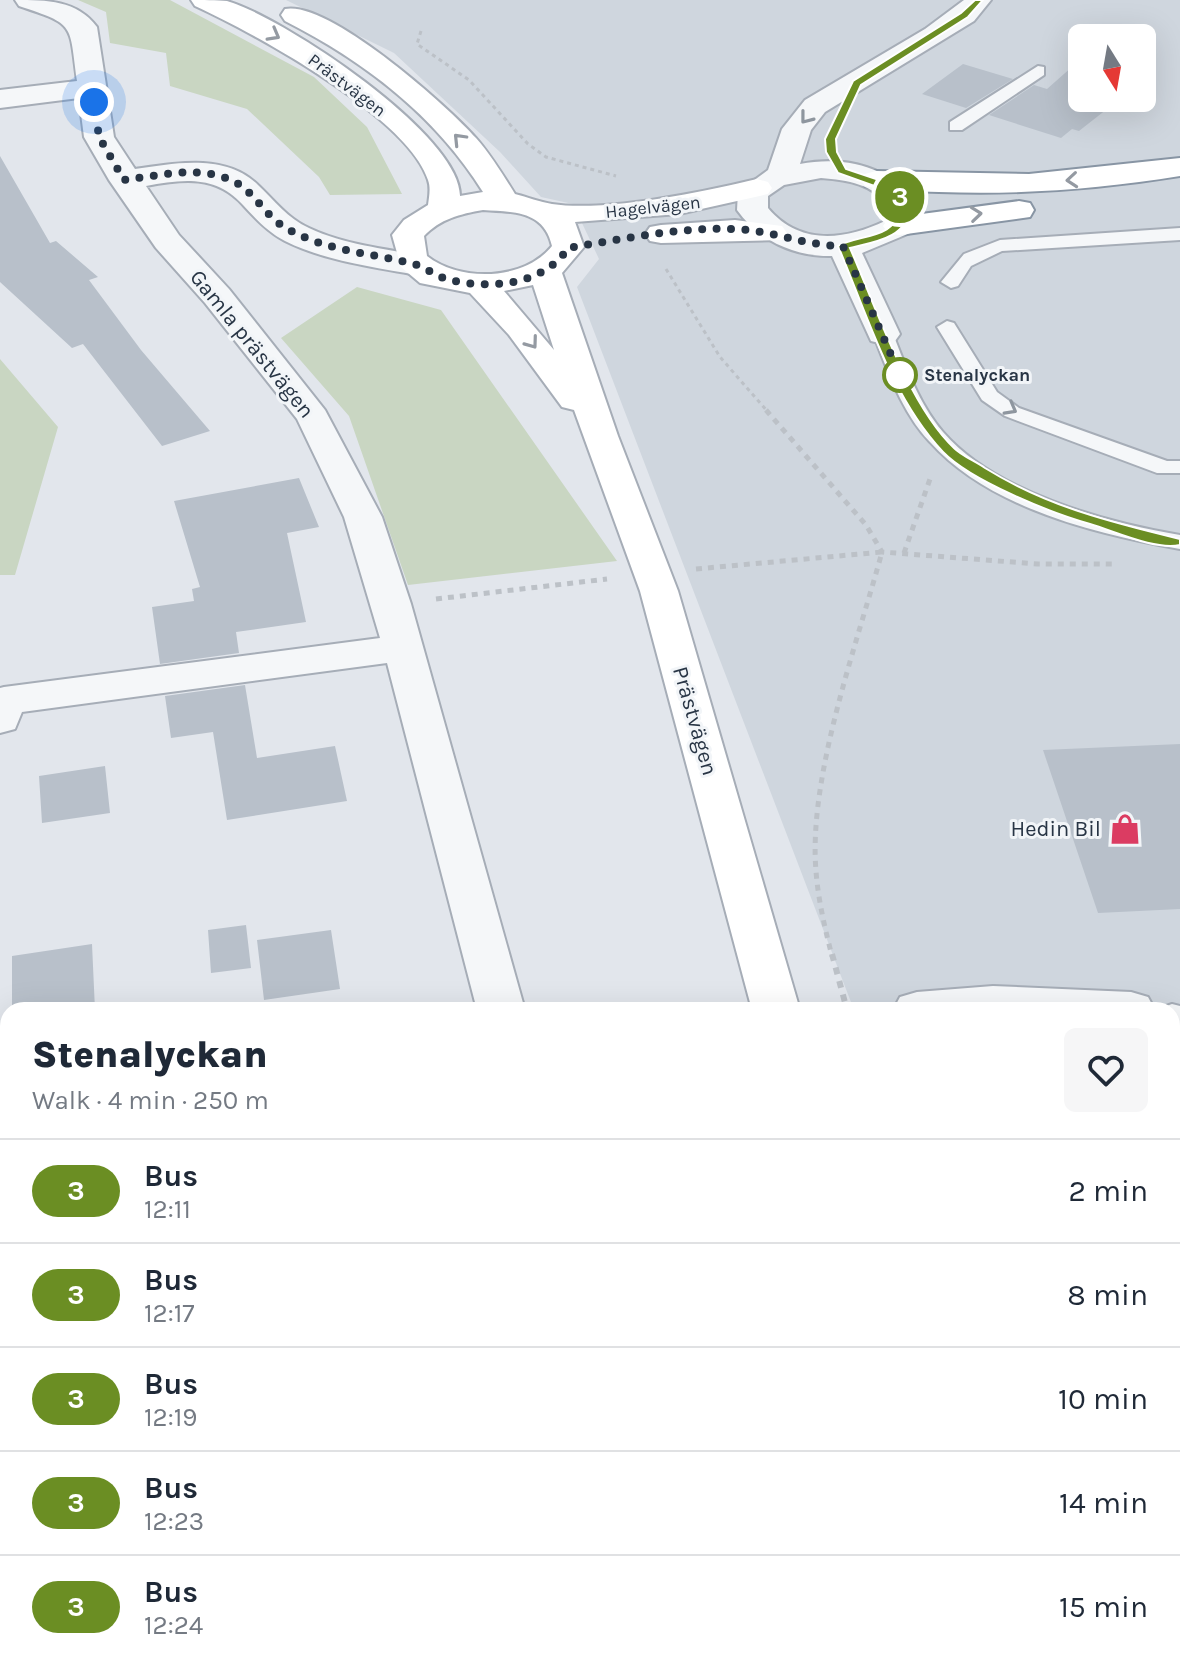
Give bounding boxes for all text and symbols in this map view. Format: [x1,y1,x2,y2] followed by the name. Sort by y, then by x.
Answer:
[1068,24,1156,112] north arrow
[1068,24,1156,112] map controls
[265,25,280,41] one-way arrow
[304,49,390,121] street label: Prästvägen
[74,82,114,122] your location
[801,109,815,124] one-way arrow
[455,133,469,148] one-way arrow
[874,171,926,223] line badge: 3
[1065,171,1078,188] one-way arrow
[891,180,909,213] text: 3
[604,191,702,223] street label: Hagelvägen
[970,206,983,223] one-way arrow
[184,265,320,423] street label: Gamla prästvägen
[522,334,536,348] one-way arrow
[883,358,917,392] marker: Stenalyckan
[924,364,1030,386] place label: Stenalyckan
[1003,400,1017,415] one-way arrow
[667,663,723,779] street label: Prästvägen
[1108,812,1142,846] shop icon: Hedin Bil
[1011,816,1101,842] place label: Hedin Bil
[1064,1028,1148,1112] button: heart
[32,1032,268,1077] text: Stenalyckan
[32,1085,269,1116] text: Walk · 4 min · 250 m
[144,1158,198,1194] text: Bus
[1068,1173,1148,1209] text: 2 min
[67,1174,85,1207] text: 3
[144,1194,191,1225] text: 12:11
[144,1262,198,1298] text: Bus
[1067,1277,1148,1313] text: 8 min
[67,1278,85,1311] text: 3
[144,1298,194,1329] text: 12:17
[144,1366,198,1402] text: Bus
[1058,1381,1148,1417] text: 10 min
[67,1382,85,1415] text: 3
[144,1402,197,1433] text: 12:19
[144,1470,198,1506] text: Bus
[1059,1485,1148,1521] text: 14 min
[67,1486,85,1519] text: 3
[144,1506,204,1537] text: 12:23
[144,1574,198,1610] text: Bus
[1059,1589,1148,1625] text: 15 min
[67,1590,85,1623] text: 3
[144,1610,203,1641] text: 12:24

